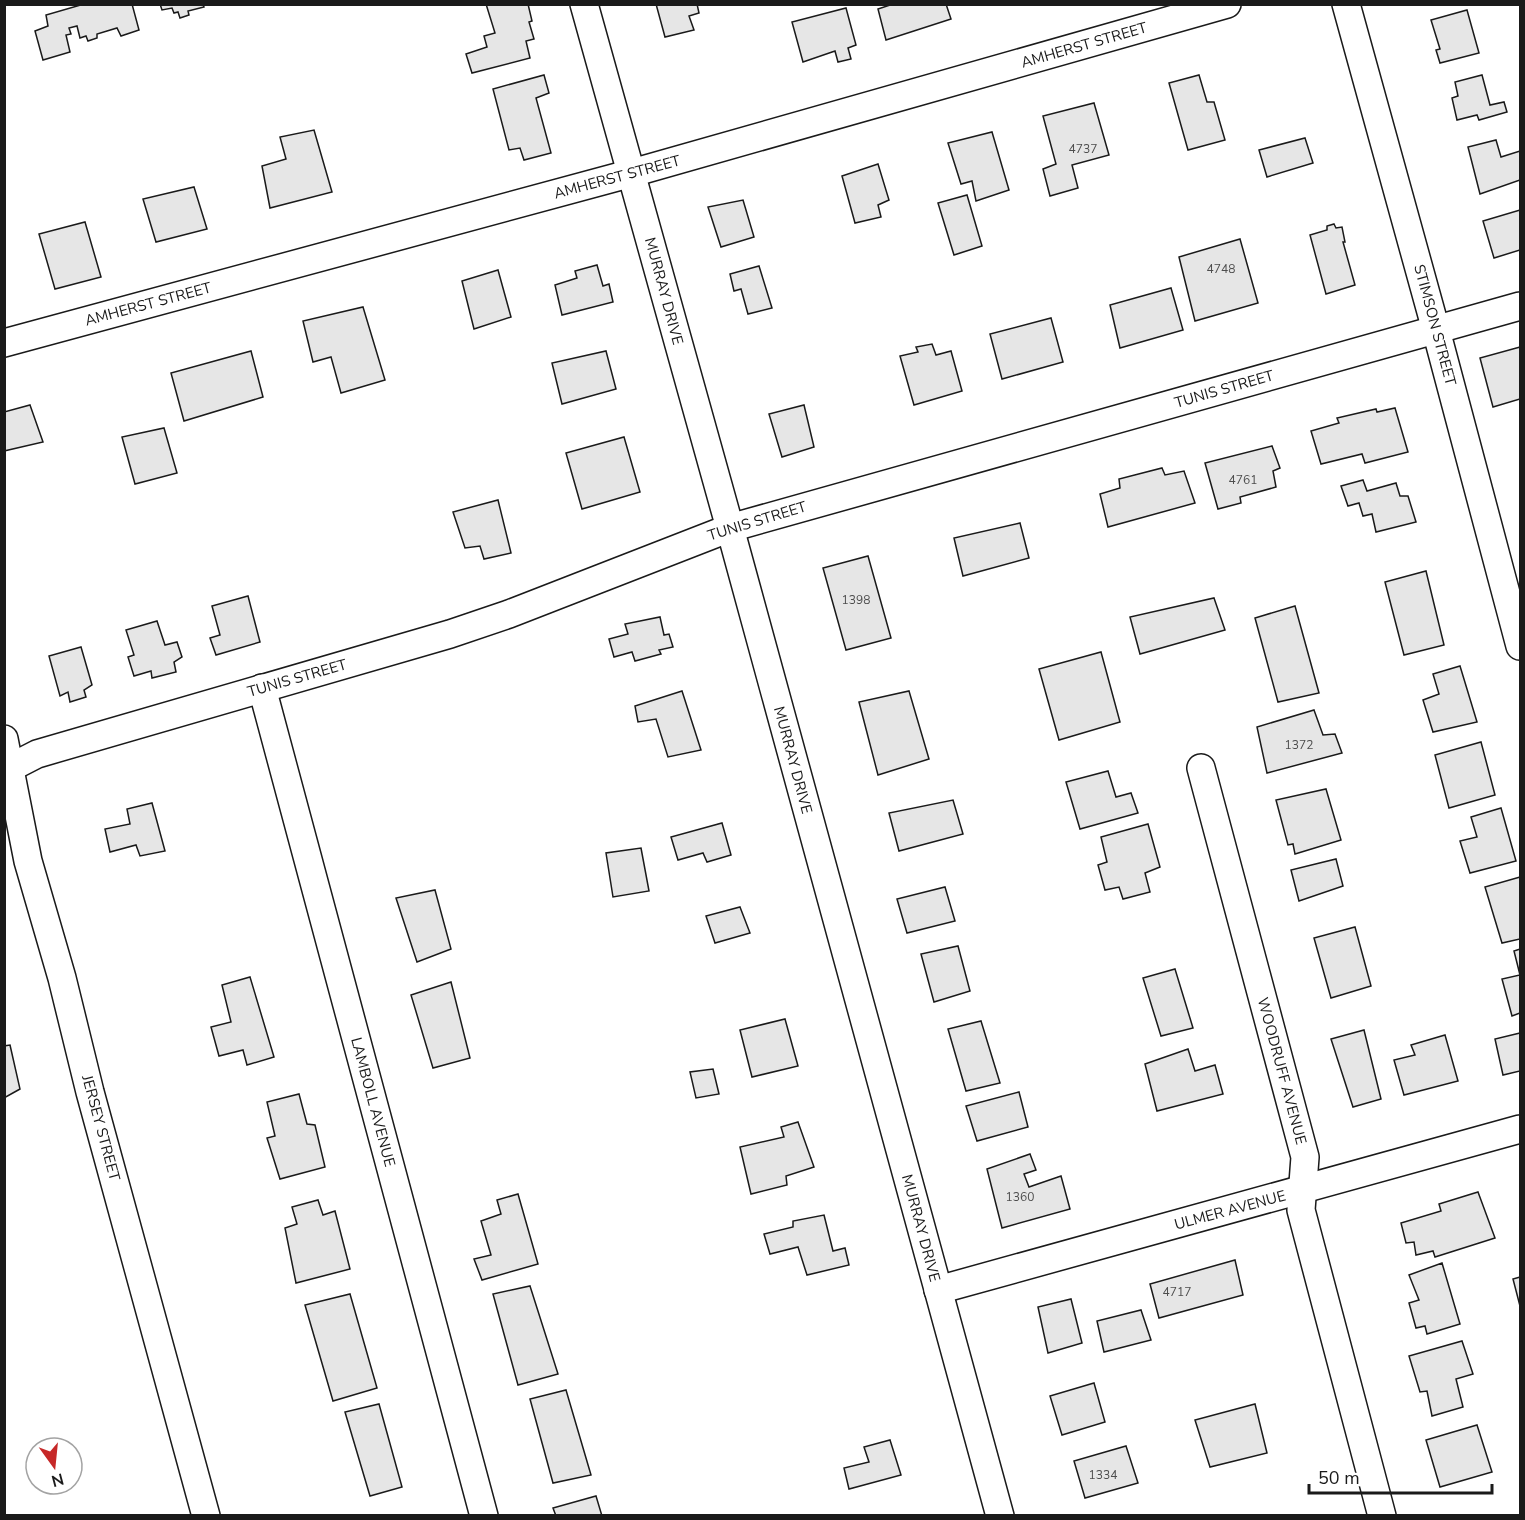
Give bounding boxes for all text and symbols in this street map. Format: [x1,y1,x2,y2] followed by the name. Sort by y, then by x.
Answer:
[1019,17,1149,73] street label: AMHERST STREET
[1069,141,1097,157] house number: 4737
[552,150,682,204] street label: AMHERST STREET
[640,235,688,347] street label: MURRAY DRIVE
[1207,261,1235,277] house number: 4748
[1409,262,1461,388] street label: STIMSON STREET
[83,277,213,331] street label: AMHERST STREET
[1172,365,1276,413] street label: TUNIS STREET
[1229,472,1257,488] house number: 4761
[705,496,809,546] street label: TUNIS STREET
[842,592,870,608] house number: 1398
[245,654,349,702] street label: TUNIS STREET
[769,704,817,816] street label: MURRAY DRIVE
[1285,737,1313,753] house number: 1372
[1253,995,1311,1147] street label: WOODRUFF AVENUE
[346,1035,400,1169] street label: LAMBOLL AVENUE
[77,1072,125,1183] street label: JERSEY STREET
[897,1172,945,1284] street label: MURRAY DRIVE
[1172,1186,1288,1234] street label: ULMER AVENUE
[1006,1189,1034,1205] house number: 1360
[1163,1284,1191,1300] house number: 4717
[24,1436,84,1496] north arrow
[1309,1457,1492,1495] scale bar
[1318,1466,1360,1490] text: 50 m
[49,1467,66,1492] text: N
[1089,1467,1117,1483] house number: 1334

